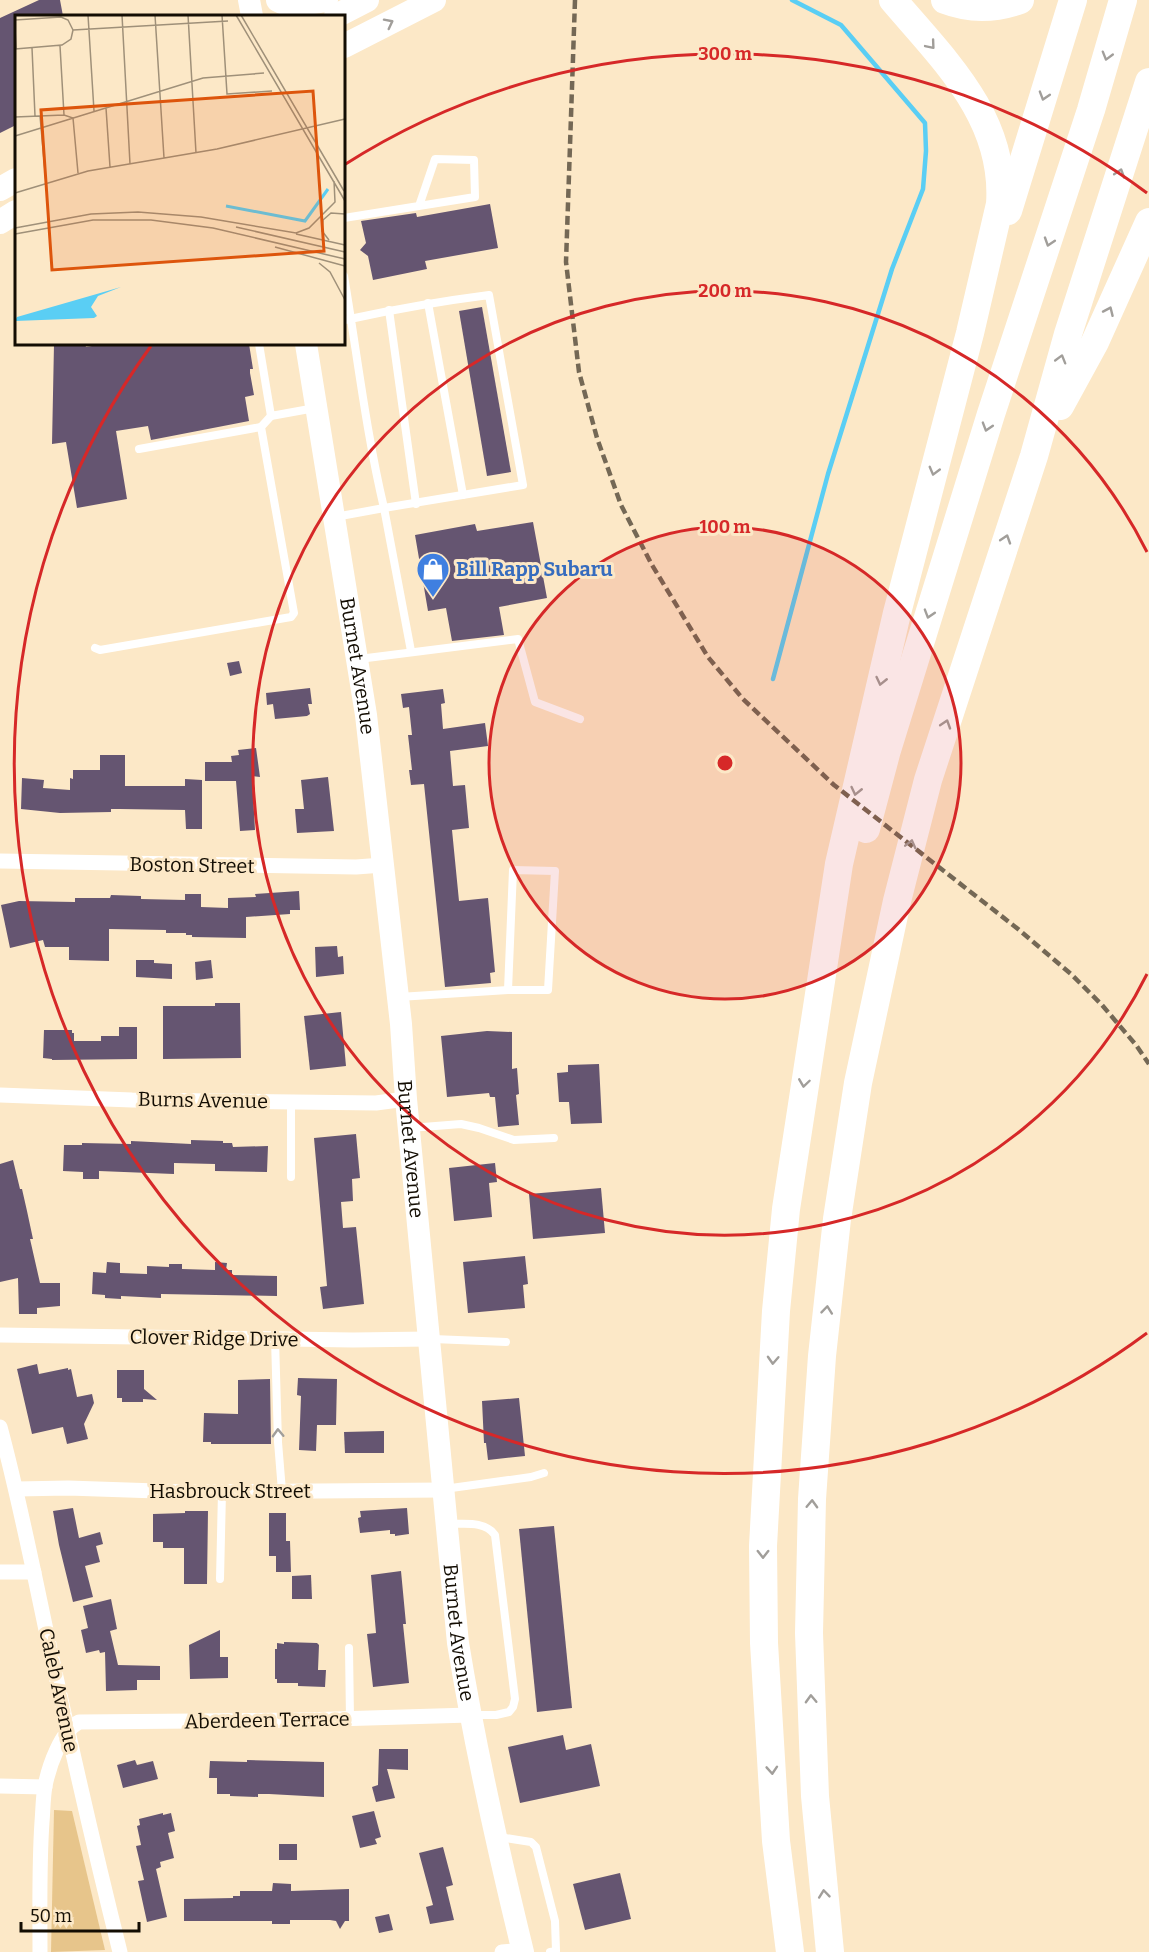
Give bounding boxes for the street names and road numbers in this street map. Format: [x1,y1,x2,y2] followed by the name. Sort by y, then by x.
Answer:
[335,595,380,736] street label: Burnet Avenue
[129,852,255,878] street label: Boston Street
[393,1079,429,1219] street label: Burnet Avenue
[138,1087,268,1113] street label: Burns Avenue
[129,1325,299,1351] street label: Clover Ridge Drive
[149,1479,311,1503] street label: Hasbrouck Street
[438,1562,480,1703] street label: Burnet Avenue
[34,1626,84,1754] street label: Caleb Avenue
[184,1707,350,1733] street label: Aberdeen Terrace

